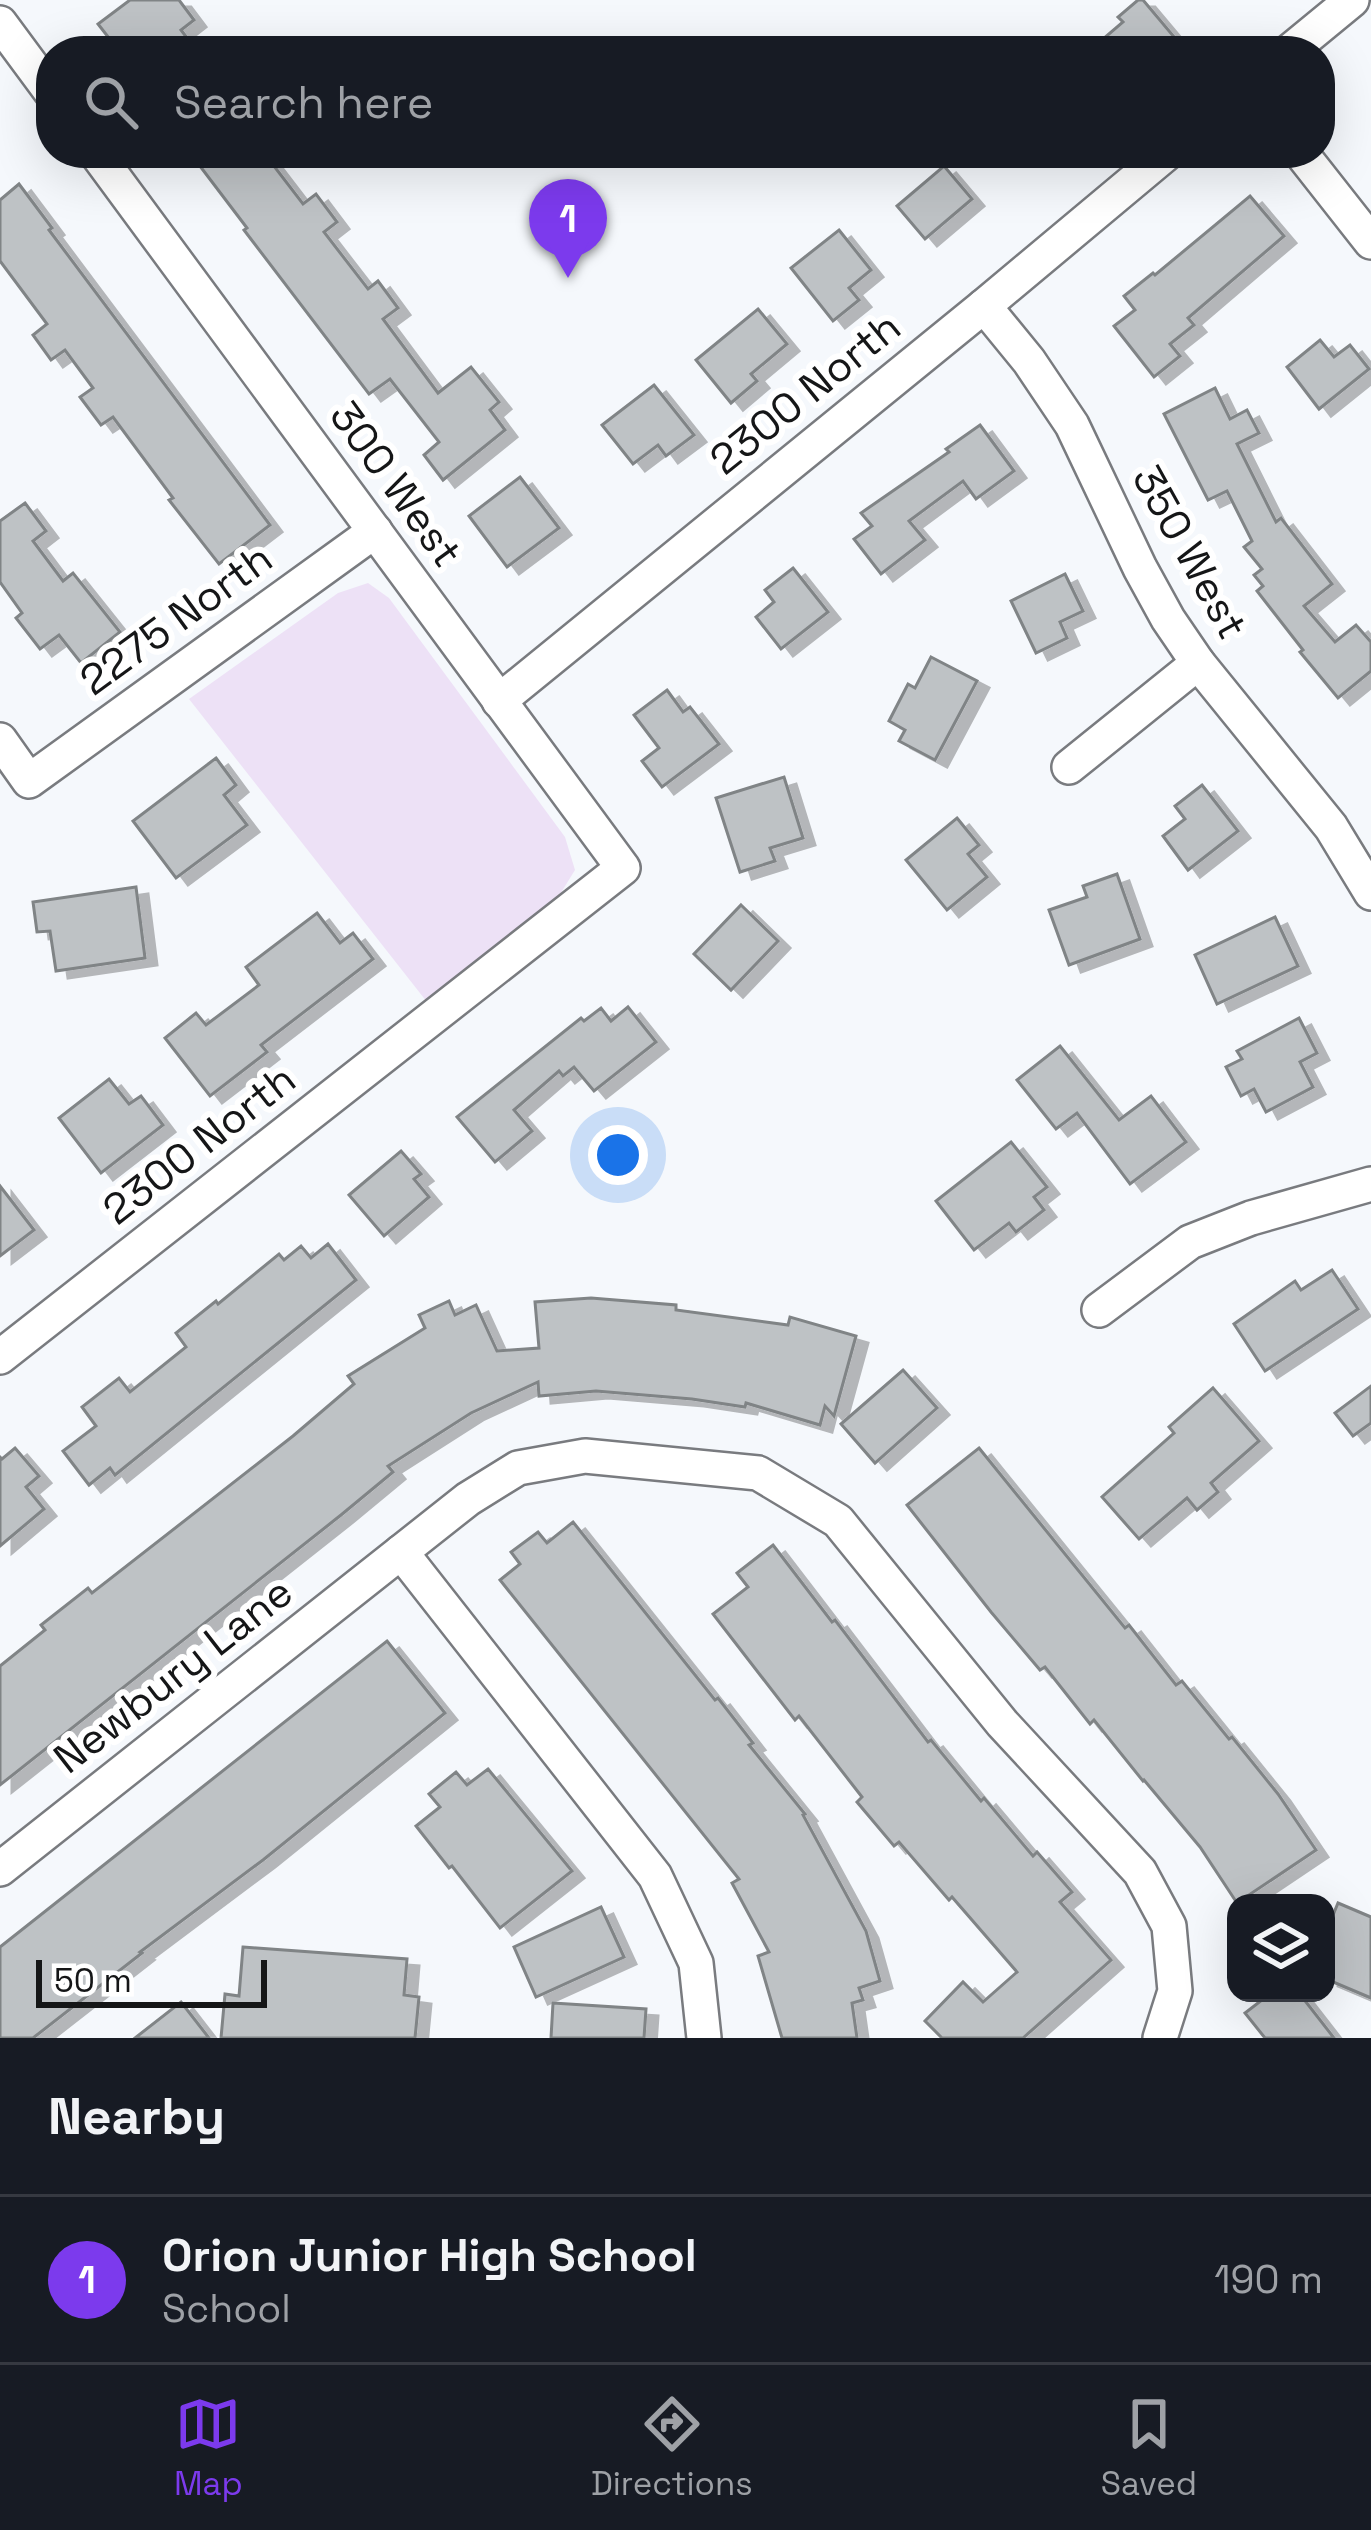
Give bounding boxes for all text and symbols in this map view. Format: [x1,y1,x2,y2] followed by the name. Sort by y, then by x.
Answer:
[36,36,1335,168] search box
[78,69,144,135] icon: search
[174,74,433,131] text: Search here
[529,179,607,278] pin: 1
[699,300,911,486] street label: 2300 North
[318,391,474,577] street label: 300 West
[1121,456,1259,648] street label: 350 West
[70,532,282,706] street label: 2275 North
[92,1052,306,1236] street label: 2300 North
[588,1125,648,1185] your location
[43,1565,303,1785] street label: Newbury Lane
[1227,1894,1335,2002] map controls
[1227,1894,1335,2002] button: layers
[36,1954,267,2007] scale bar
[54,1960,132,2002] text: 50 m
[48,2084,225,2149] text: Nearby
[162,2227,697,2284] text: Orion Junior High School
[78,2255,96,2304] text: 1
[1214,2255,1323,2304] text: 190 m
[162,2284,291,2333] text: School
[174,2391,243,2505] tab: Map
[591,2391,753,2505] tab: Directions
[1101,2391,1197,2505] tab: Saved

